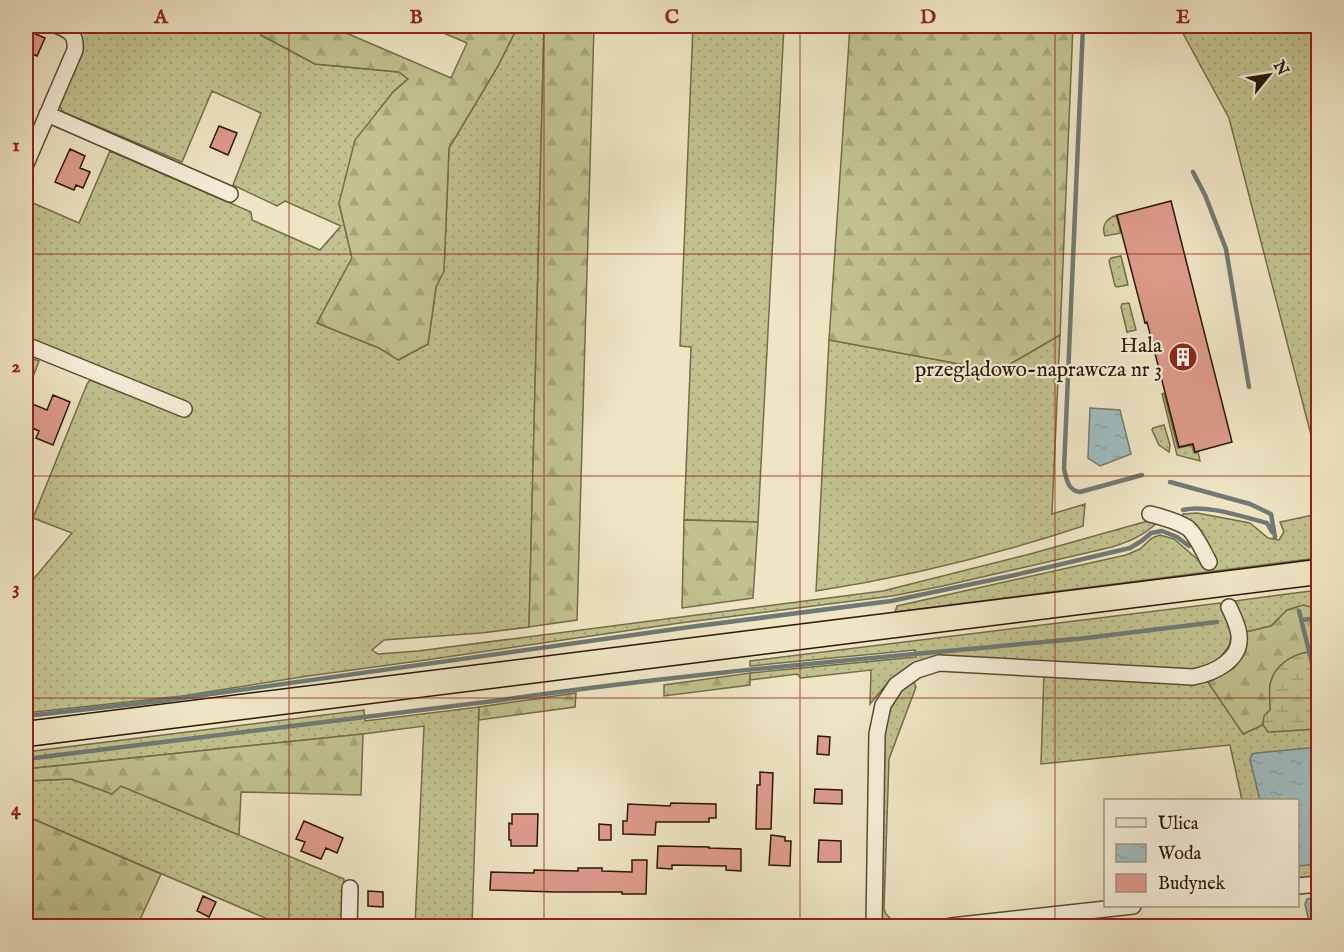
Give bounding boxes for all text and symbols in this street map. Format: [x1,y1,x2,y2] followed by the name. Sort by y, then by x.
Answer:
[153,5,169,30] text: A
[409,5,423,30] text: B
[665,5,679,30] text: C
[920,5,936,30] text: D
[1176,5,1190,30] text: E
[1239,45,1299,105] north arrow
[1268,57,1292,80] text: N
[12,133,20,158] text: 1
[915,333,1163,384] place label: Hala przeglądowo-naprawcza nr 3
[1167,341,1199,373] building icon: Hala przeglądowo-naprawcza nr 3
[11,354,21,379] text: 2
[12,576,20,601] text: 3
[11,797,22,822] text: 4
[1104,799,1299,907] legend
[1158,813,1199,836] text: Ulica
[1158,843,1202,866] text: Woda
[1158,873,1225,896] text: Budynek

